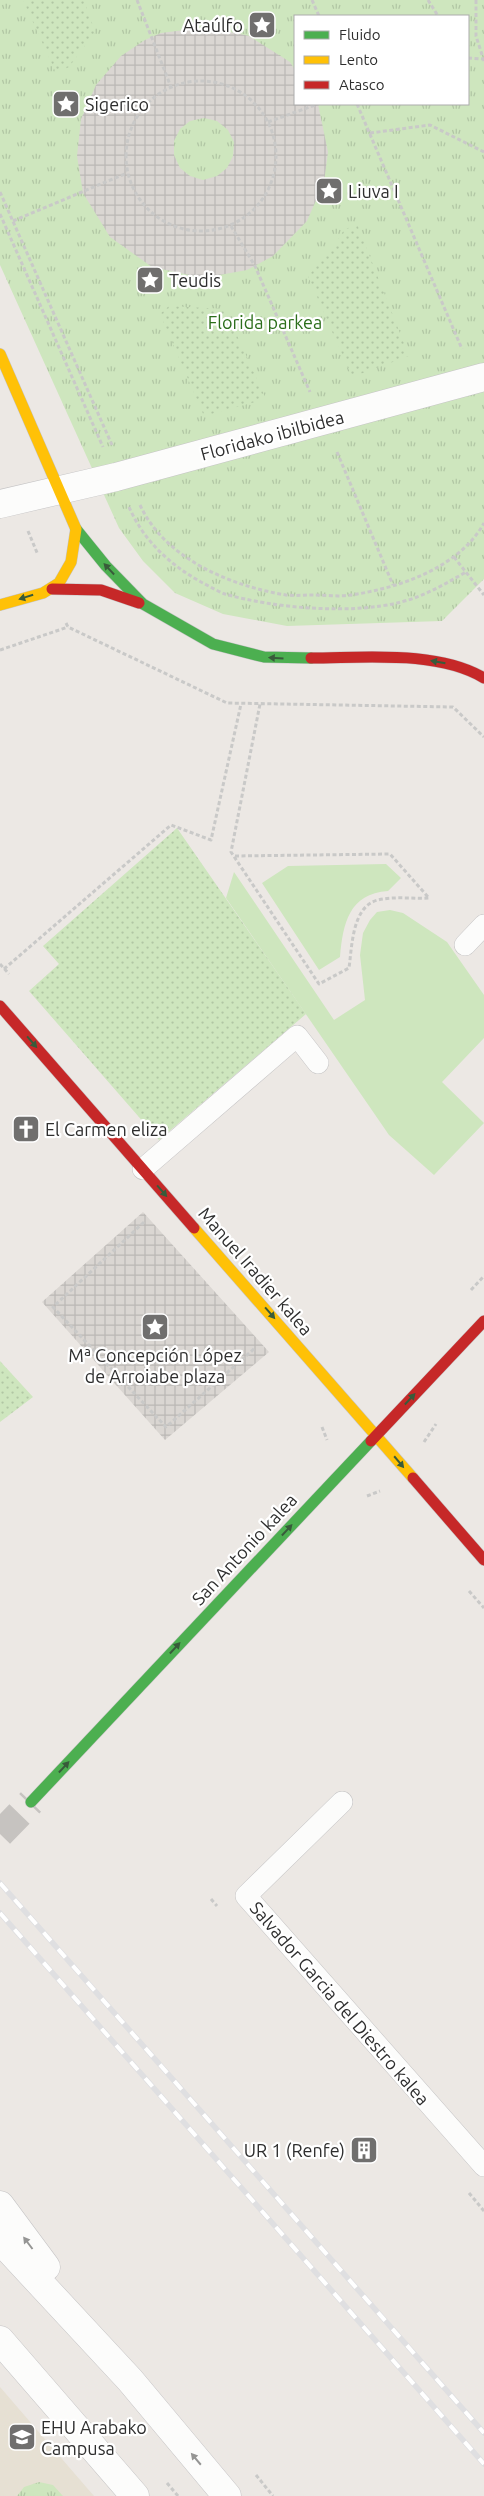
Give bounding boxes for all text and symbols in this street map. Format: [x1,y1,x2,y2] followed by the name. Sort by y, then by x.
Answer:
[247,10,277,40] place icon: Ataúlfo
[183,15,243,35] place label: Ataúlfo
[294,15,469,105] legend
[339,26,381,43] text: Fluido
[339,51,378,68] text: Lento
[339,76,385,93] text: Atasco
[51,89,81,119] place icon: Sigerico
[85,94,149,114] place label: Sigerico
[314,176,344,206] place icon: Liuva I
[348,181,399,201] place label: Liuva I
[135,265,165,295] place icon: Teudis
[169,270,221,290] place label: Teudis
[208,312,322,332] park label: Florida parkea
[198,406,346,464] street label: Floridako ibilbidea
[103,563,115,575] one-way arrow
[18,593,33,601] one-way arrow
[268,653,284,661] one-way arrow
[430,658,446,666] one-way arrow
[26,1036,38,1048] one-way arrow
[11,1114,41,1144] church icon: El Carmen eliza
[45,1119,167,1139] place label: El Carmen eliza
[157,1184,168,1197] one-way arrow
[195,1203,317,1339] street label: Manuel Iradier kalea
[264,1306,275,1319] one-way arrow
[140,1312,170,1342] place icon: Mª Concepción López de Arroiabe plaza
[68,1345,242,1386] place label: Mª Concepción López de Arroiabe plaza
[405,1393,416,1406] one-way arrow
[394,1455,405,1468] one-way arrow
[188,1489,300,1609] street label: San Antonio kalea
[281,1524,293,1536] one-way arrow
[169,1643,181,1655] one-way arrow
[58,1761,70,1773] one-way arrow
[246,1897,434,2109] street label: Salvador Garcia del Diestro kalea
[349,2135,379,2165] building icon: UR 1 (Renfe)
[244,2140,345,2161] place label: UR 1 (Renfe)
[23,2236,33,2250] one-way arrow
[41,2417,147,2458] place label: EHU Arabako Campusa
[7,2422,37,2452] school or university icon: EHU Arabako Campusa
[190,2453,201,2466] one-way arrow

